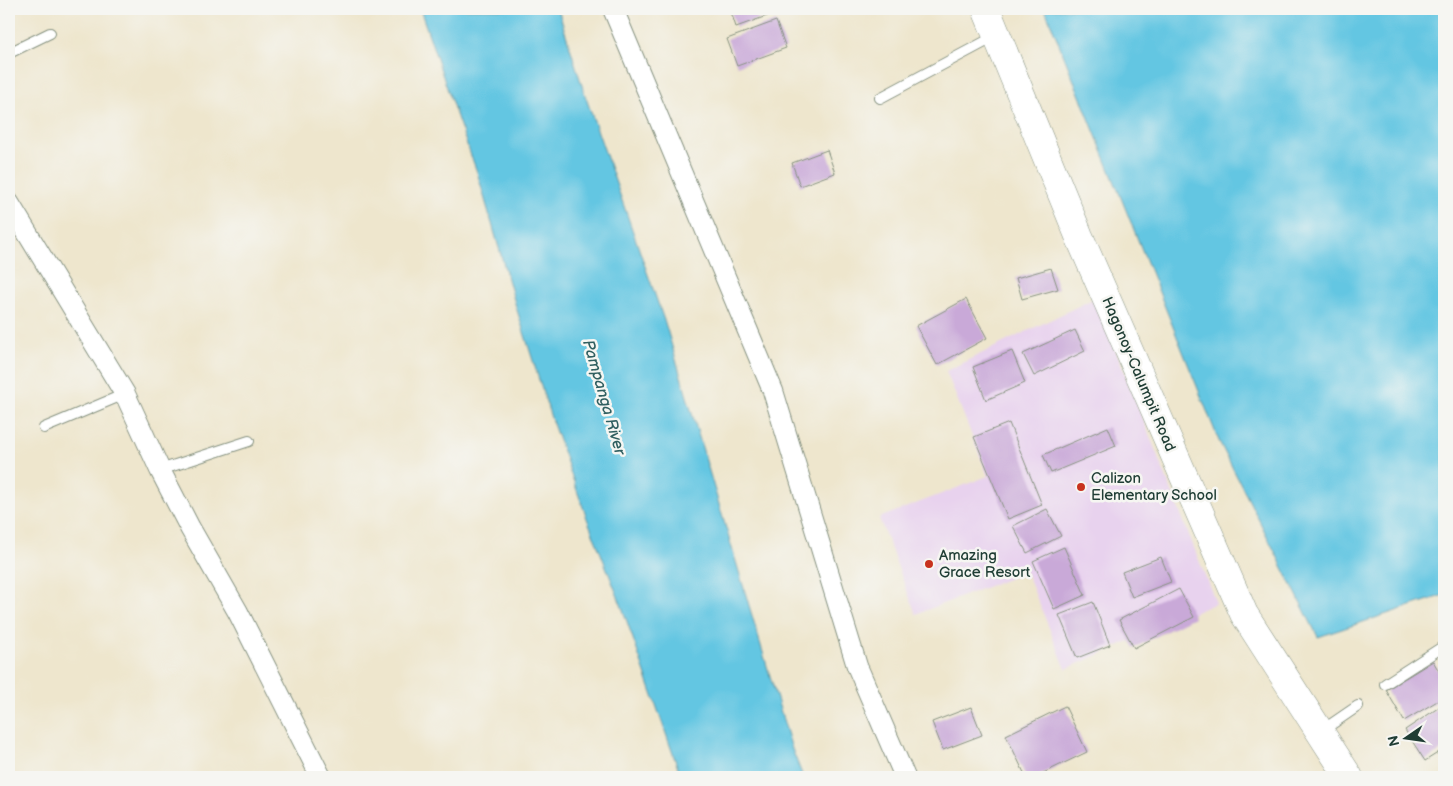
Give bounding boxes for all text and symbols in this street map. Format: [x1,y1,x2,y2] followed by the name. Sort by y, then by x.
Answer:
[1097,294,1180,454] street label: Hagonoy-Calumpit Road
[578,338,629,458] water label: Pampanga River
[1091,469,1217,505] place label: Calizon Elementary School
[1075,481,1087,493] marker: Calizon Elementary School
[939,546,1031,582] place label: Amazing Grace Resort
[923,558,935,570] marker: Amazing Grace Resort
[1380,714,1430,764] north arrow
[1384,734,1403,748] text: N

